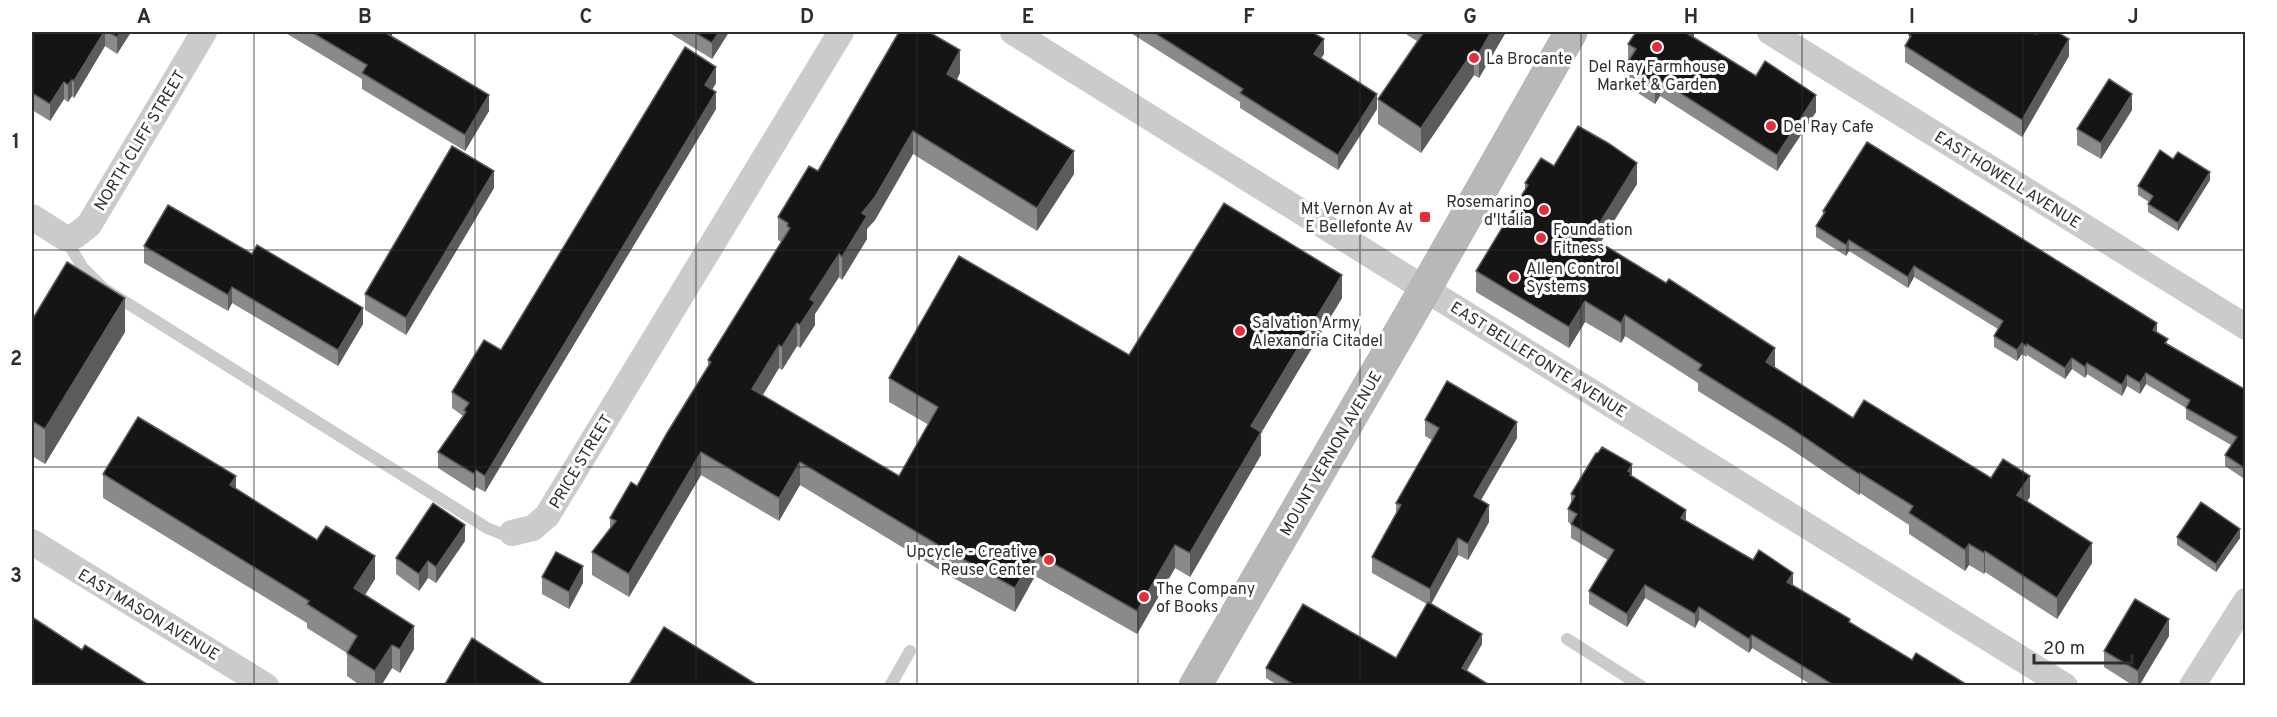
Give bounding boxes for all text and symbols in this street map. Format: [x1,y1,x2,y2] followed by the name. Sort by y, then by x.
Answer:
[137,5,151,31] text: A
[358,5,372,31] text: B
[580,5,592,31] text: C
[800,5,814,31] text: D
[1022,5,1034,31] text: E
[1243,5,1255,31] text: F
[1463,5,1477,31] text: G
[1684,5,1698,31] text: H
[1909,5,1915,31] text: I
[2127,5,2139,31] text: J
[1650,40,1664,54] marker: Del Ray Farmhouse Market & Garden
[1486,50,1572,70] place label: La Brocante
[1467,51,1481,65] marker: La Brocante
[1588,58,1726,96] place label: Del Ray Farmhouse Market & Garden
[91,67,191,215] street label: NORTH CLIFF STREET
[1783,118,1874,138] place label: Del Ray Cafe
[1764,119,1778,133] marker: Del Ray Cafe
[1930,128,2084,234] street label: EAST HOWELL AVENUE
[12,130,20,156] text: 1
[1446,193,1532,231] place label: Rosemarino d'Italia
[1301,200,1413,238] place label: Mt Vernon Av at E Bellefonte Av
[1537,203,1551,217] marker: Rosemarino d'Italia
[1418,210,1432,224] marker: Mt Vernon Av at E Bellefonte Av
[1553,221,1633,259] place label: Foundation Fitness
[1534,231,1548,245] marker: Foundation Fitness
[1526,260,1619,298] place label: Allen Control Systems
[1507,270,1521,284] marker: Allen Control Systems
[1446,298,1630,423] street label: EAST BELLEFONTE AVENUE
[1252,314,1383,352] place label: Salvation Army Alexandria Citadel
[1233,324,1247,338] marker: Salvation Army Alexandria Citadel
[10,347,22,373] text: 2
[1276,368,1387,540] street label: MOUNT VERNON AVENUE
[546,411,618,513] street label: PRICE STREET
[906,543,1037,581] place label: Upcycle - Creative Reuse Center
[1042,553,1056,567] marker: Upcycle - Creative Reuse Center
[10,564,22,590] text: 3
[74,566,222,666] street label: EAST MASON AVENUE
[1156,580,1255,618] place label: The Company of Books
[1137,590,1151,604] marker: The Company of Books
[2034,627,2132,665] scale bar
[2043,638,2085,661] text: 20 m

